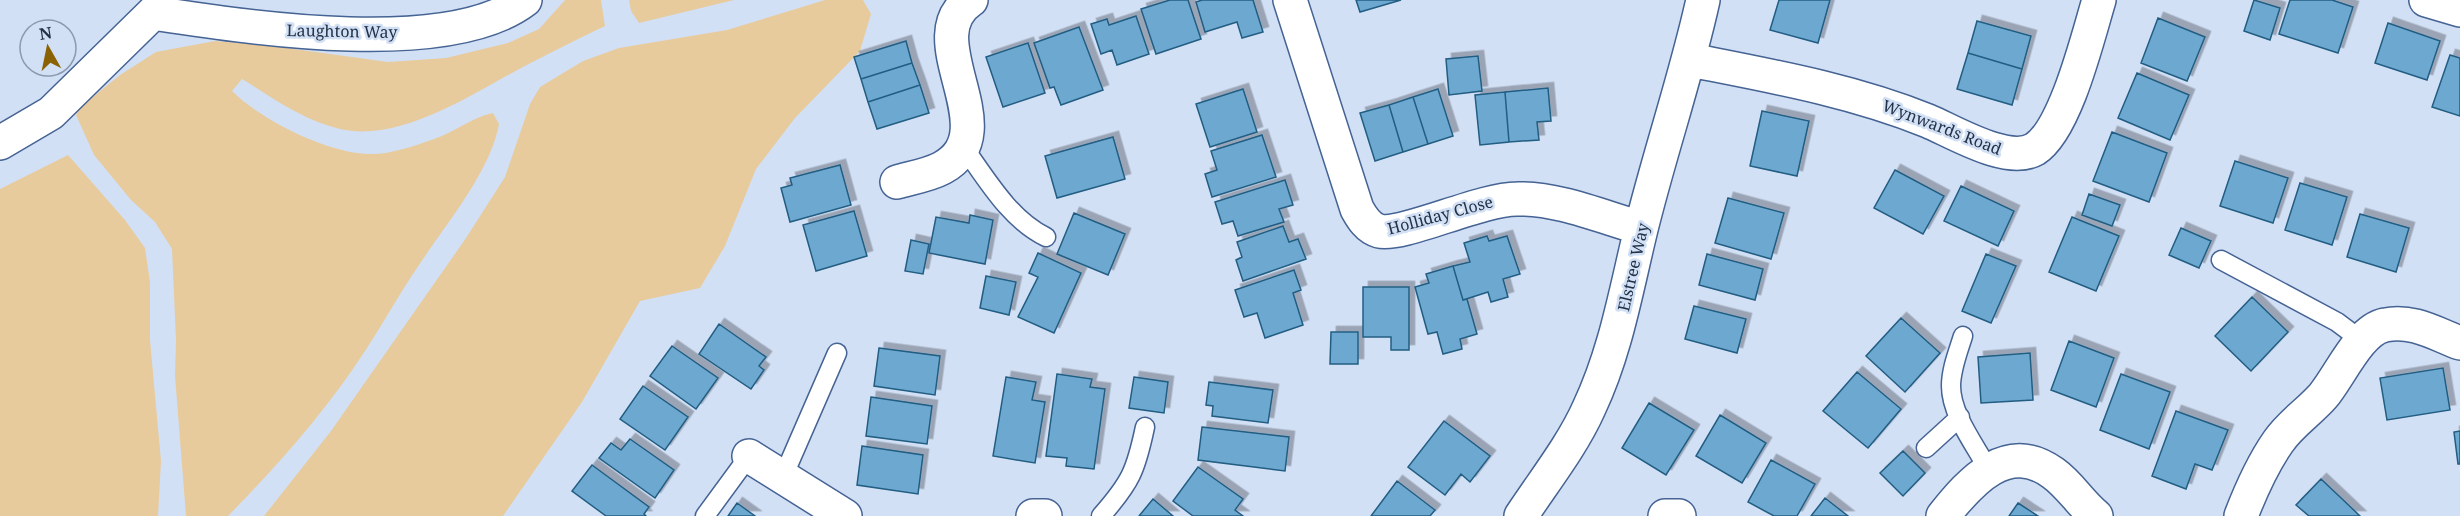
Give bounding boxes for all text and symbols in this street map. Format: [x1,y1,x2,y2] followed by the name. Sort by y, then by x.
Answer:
[18,18,78,78] north arrow
[287,19,398,43] street label: Laughton Way
[38,21,54,45] text: N
[1879,94,2005,160] street label: Wynwards Road
[1385,190,1495,240] street label: Holliday Close
[1612,220,1654,313] street label: Elstree Way

